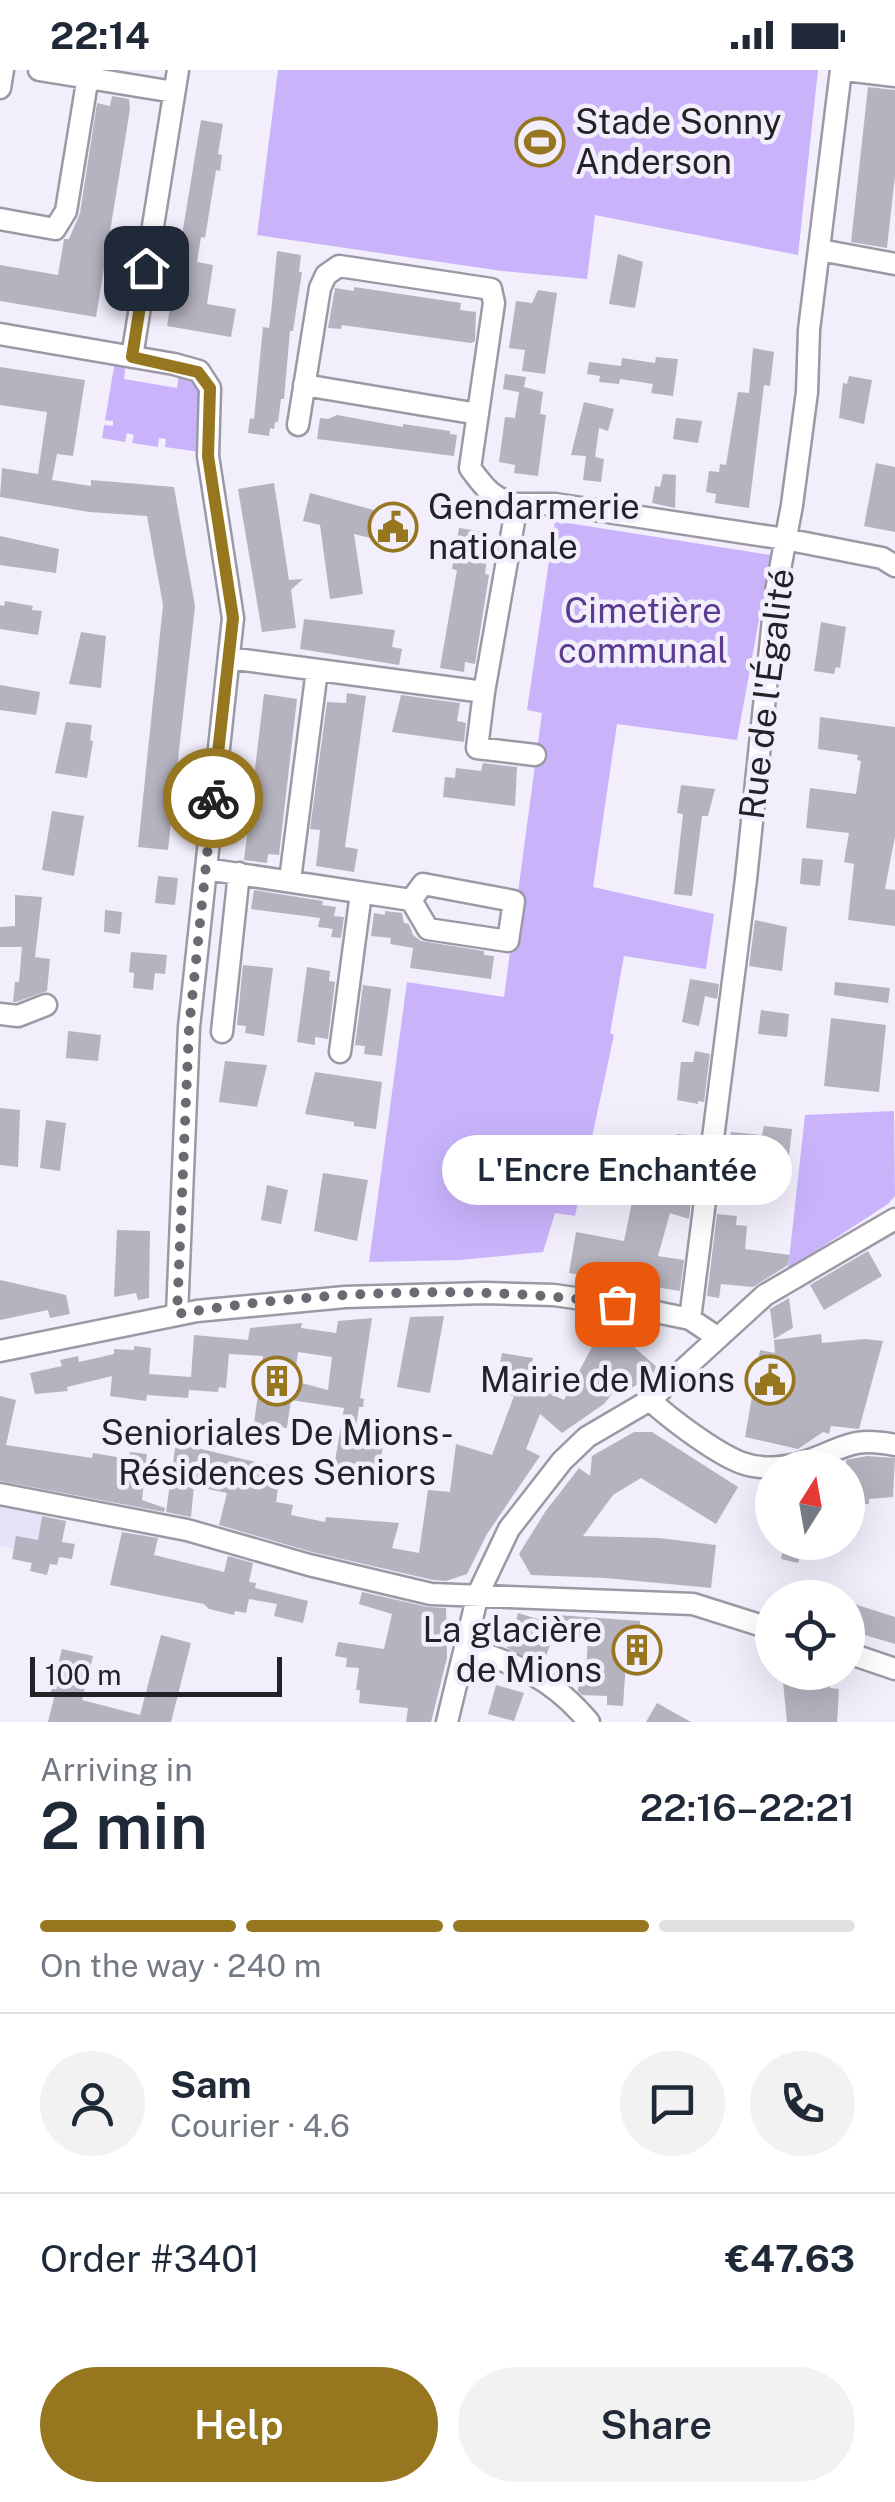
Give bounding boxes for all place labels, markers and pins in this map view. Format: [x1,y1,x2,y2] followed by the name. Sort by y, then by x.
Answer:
[575,101,781,182] place label: Stade Sonny Anderson
[514,116,566,168] sports icon: Stade Sonny Anderson
[104,226,189,311] pin
[428,486,640,567] place label: Gendarmerie nationale
[367,501,419,553] public building icon: Gendarmerie nationale
[442,1134,792,1204] callout: L'Encre Enchantée
[575,1262,660,1347] pin
[744,1354,796,1406] public building icon: Mairie de Mions
[251,1355,303,1407] building icon: Senioriales De Mions- Résidences Seniors
[480,1359,735,1400] place label: Mairie de Mions
[100,1412,454,1493] place label: Senioriales De Mions- Résidences Seniors
[422,1609,602,1690] place label: La glacière de Mions
[611,1624,663,1676] building icon: La glacière de Mions

